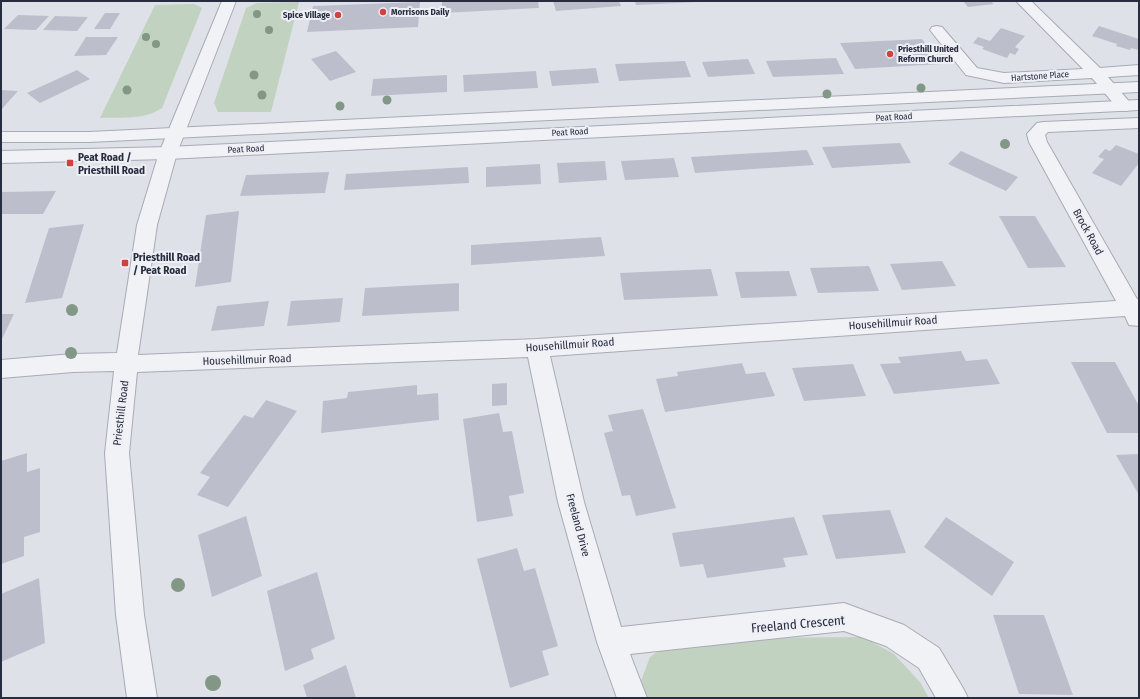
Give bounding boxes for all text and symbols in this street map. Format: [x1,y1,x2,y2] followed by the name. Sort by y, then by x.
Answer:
[378,7,388,17] marker: Morrisons Daily
[391,7,450,17] place label: Morrisons Daily
[283,10,330,20] place label: Spice Village
[333,10,343,20] marker: Spice Village
[898,44,959,64] place label: Priesthill United Reform Church
[885,49,895,59] marker: Priesthill United Reform Church
[1011,69,1070,83] street label: Hartstone Place
[875,111,913,123] street label: Peat Road
[551,126,589,138] street label: Peat Road
[227,143,265,155] street label: Peat Road
[78,151,145,177] place label: Peat Road / Priesthill Road
[65,158,75,168] marker: Peat Road / Priesthill Road
[1070,207,1106,257] street label: Brock Road
[133,251,200,277] place label: Priesthill Road / Peat Road
[120,258,130,268] marker: Priesthill Road / Peat Road
[848,313,938,333] street label: Househillmuir Road
[525,335,615,355] street label: Househillmuir Road
[202,352,292,368] street label: Househillmuir Road
[111,380,131,446] street label: Priesthill Road
[563,492,593,558] street label: Freeland Drive
[750,612,846,636] street label: Freeland Crescent

